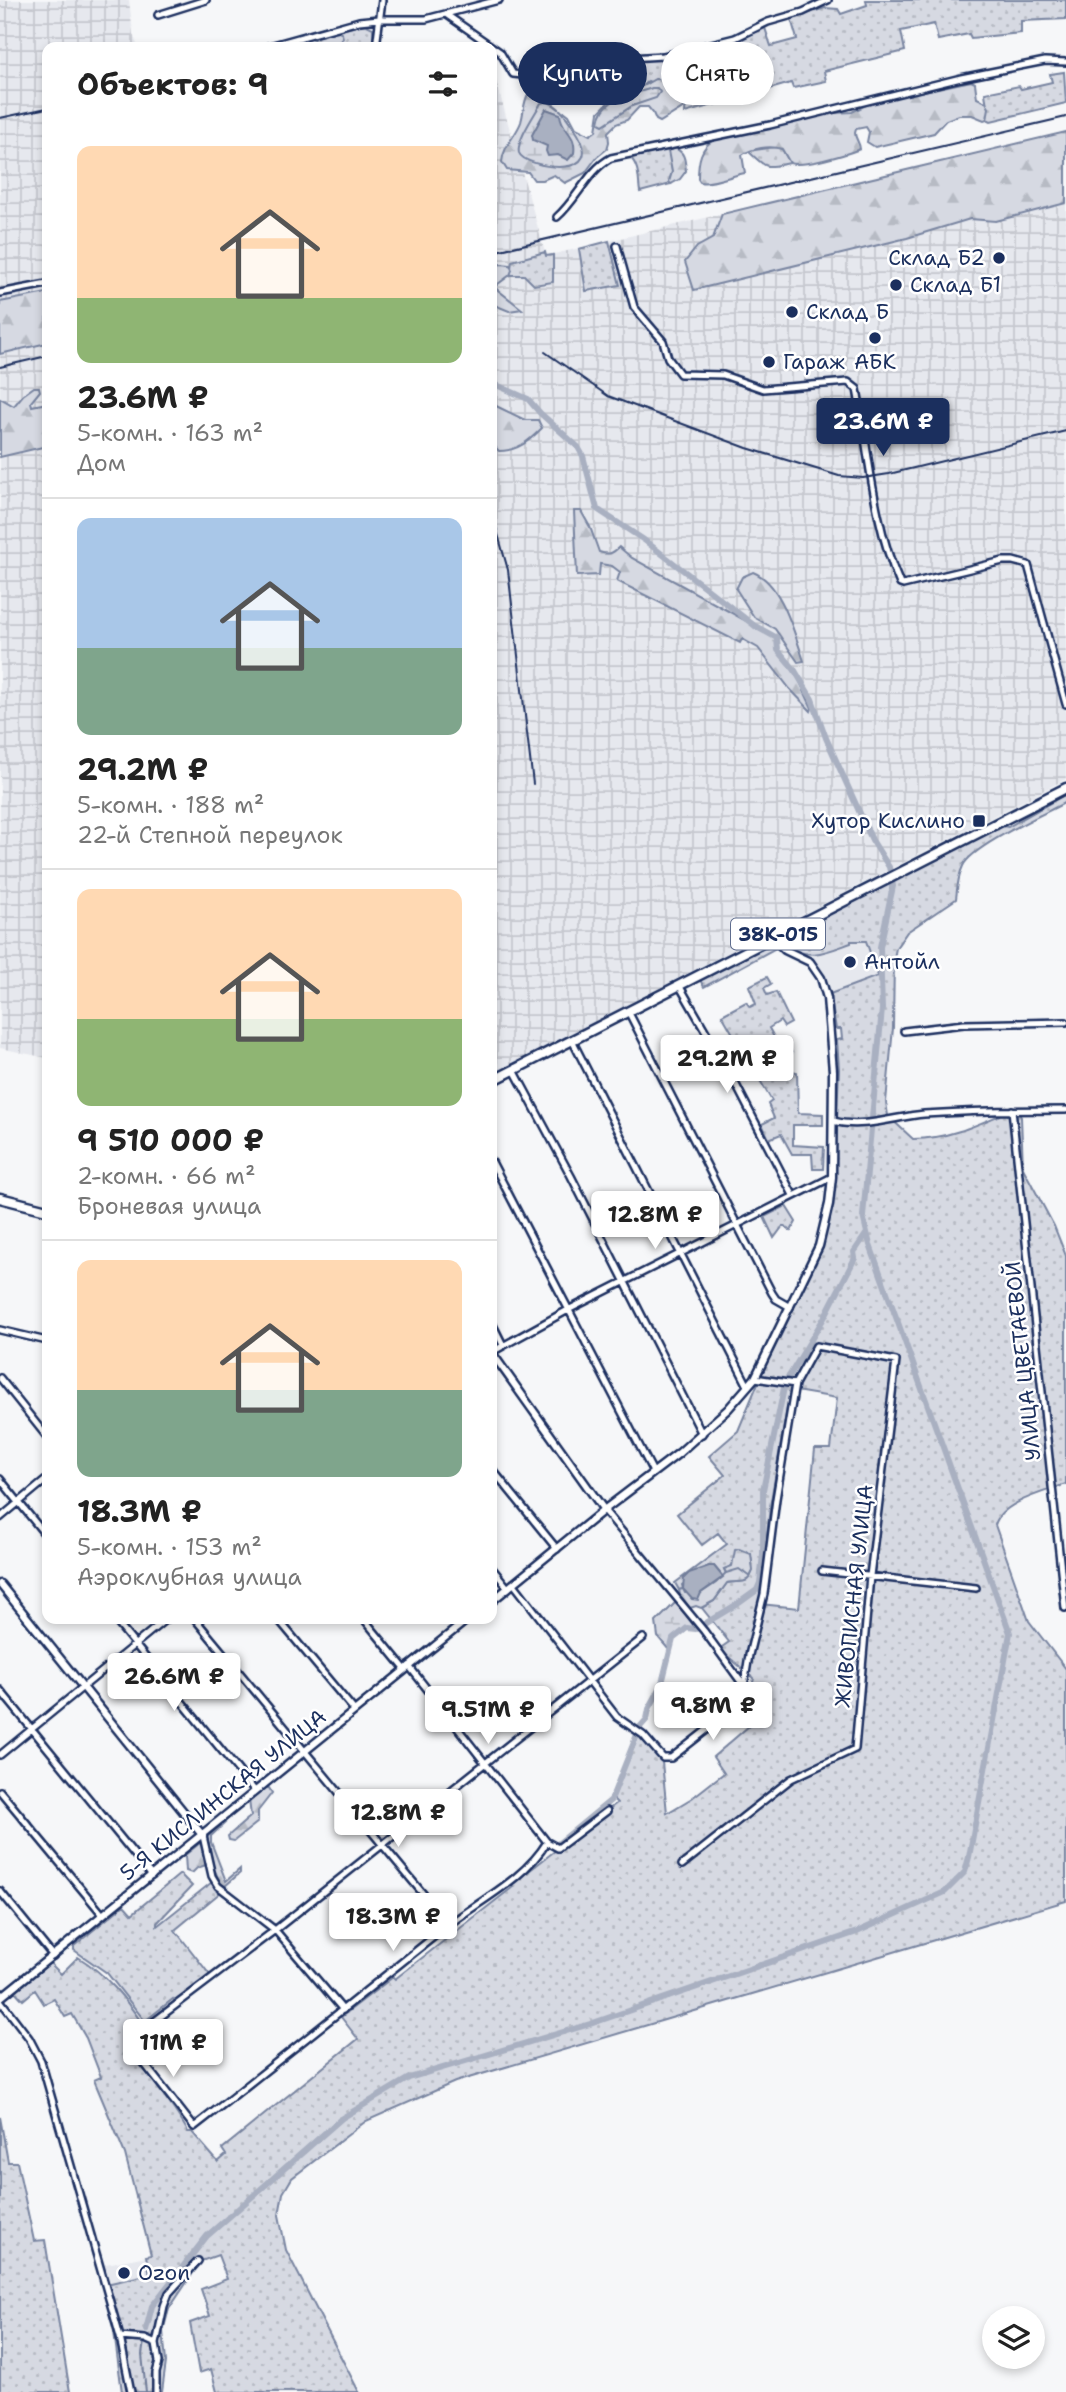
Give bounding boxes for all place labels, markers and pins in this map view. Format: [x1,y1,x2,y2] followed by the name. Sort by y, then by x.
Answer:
[888,244,985,272] place label: Склад Б2
[991,250,1007,266] marker: Склад Б2
[910,271,1001,299] place label: Склад Б1
[888,277,904,293] marker: Склад Б1
[806,298,889,326] place label: Склад Б
[784,304,800,320] marker: Склад Б
[867,330,883,346] marker: АБК
[783,348,845,376] place label: Гараж
[854,348,896,376] place label: АБК
[761,354,777,370] marker: Гараж
[818,398,948,458] pin: 23.6M ₽
[811,807,965,835] place label: Хутор Кислино
[971,813,987,829] marker: Хутор Кислино
[864,948,940,976] place label: Антойл
[842,954,858,970] marker: Антойл
[662,1036,792,1095] pin: 29.2M ₽
[590,1192,720,1251] pin: 12.8M ₽
[109,1654,239,1713] pin: 26.6M ₽
[656,1682,770,1742] pin: 9.8M ₽
[423,1686,553,1746] pin: 9.51M ₽
[333,1790,463,1849] pin: 12.8M ₽
[328,1894,458,1953] pin: 18.3M ₽
[124,2020,222,2079] pin: 11M ₽
[138,2259,190,2287] place label: Ozon
[116,2265,132,2281] marker: Ozon

